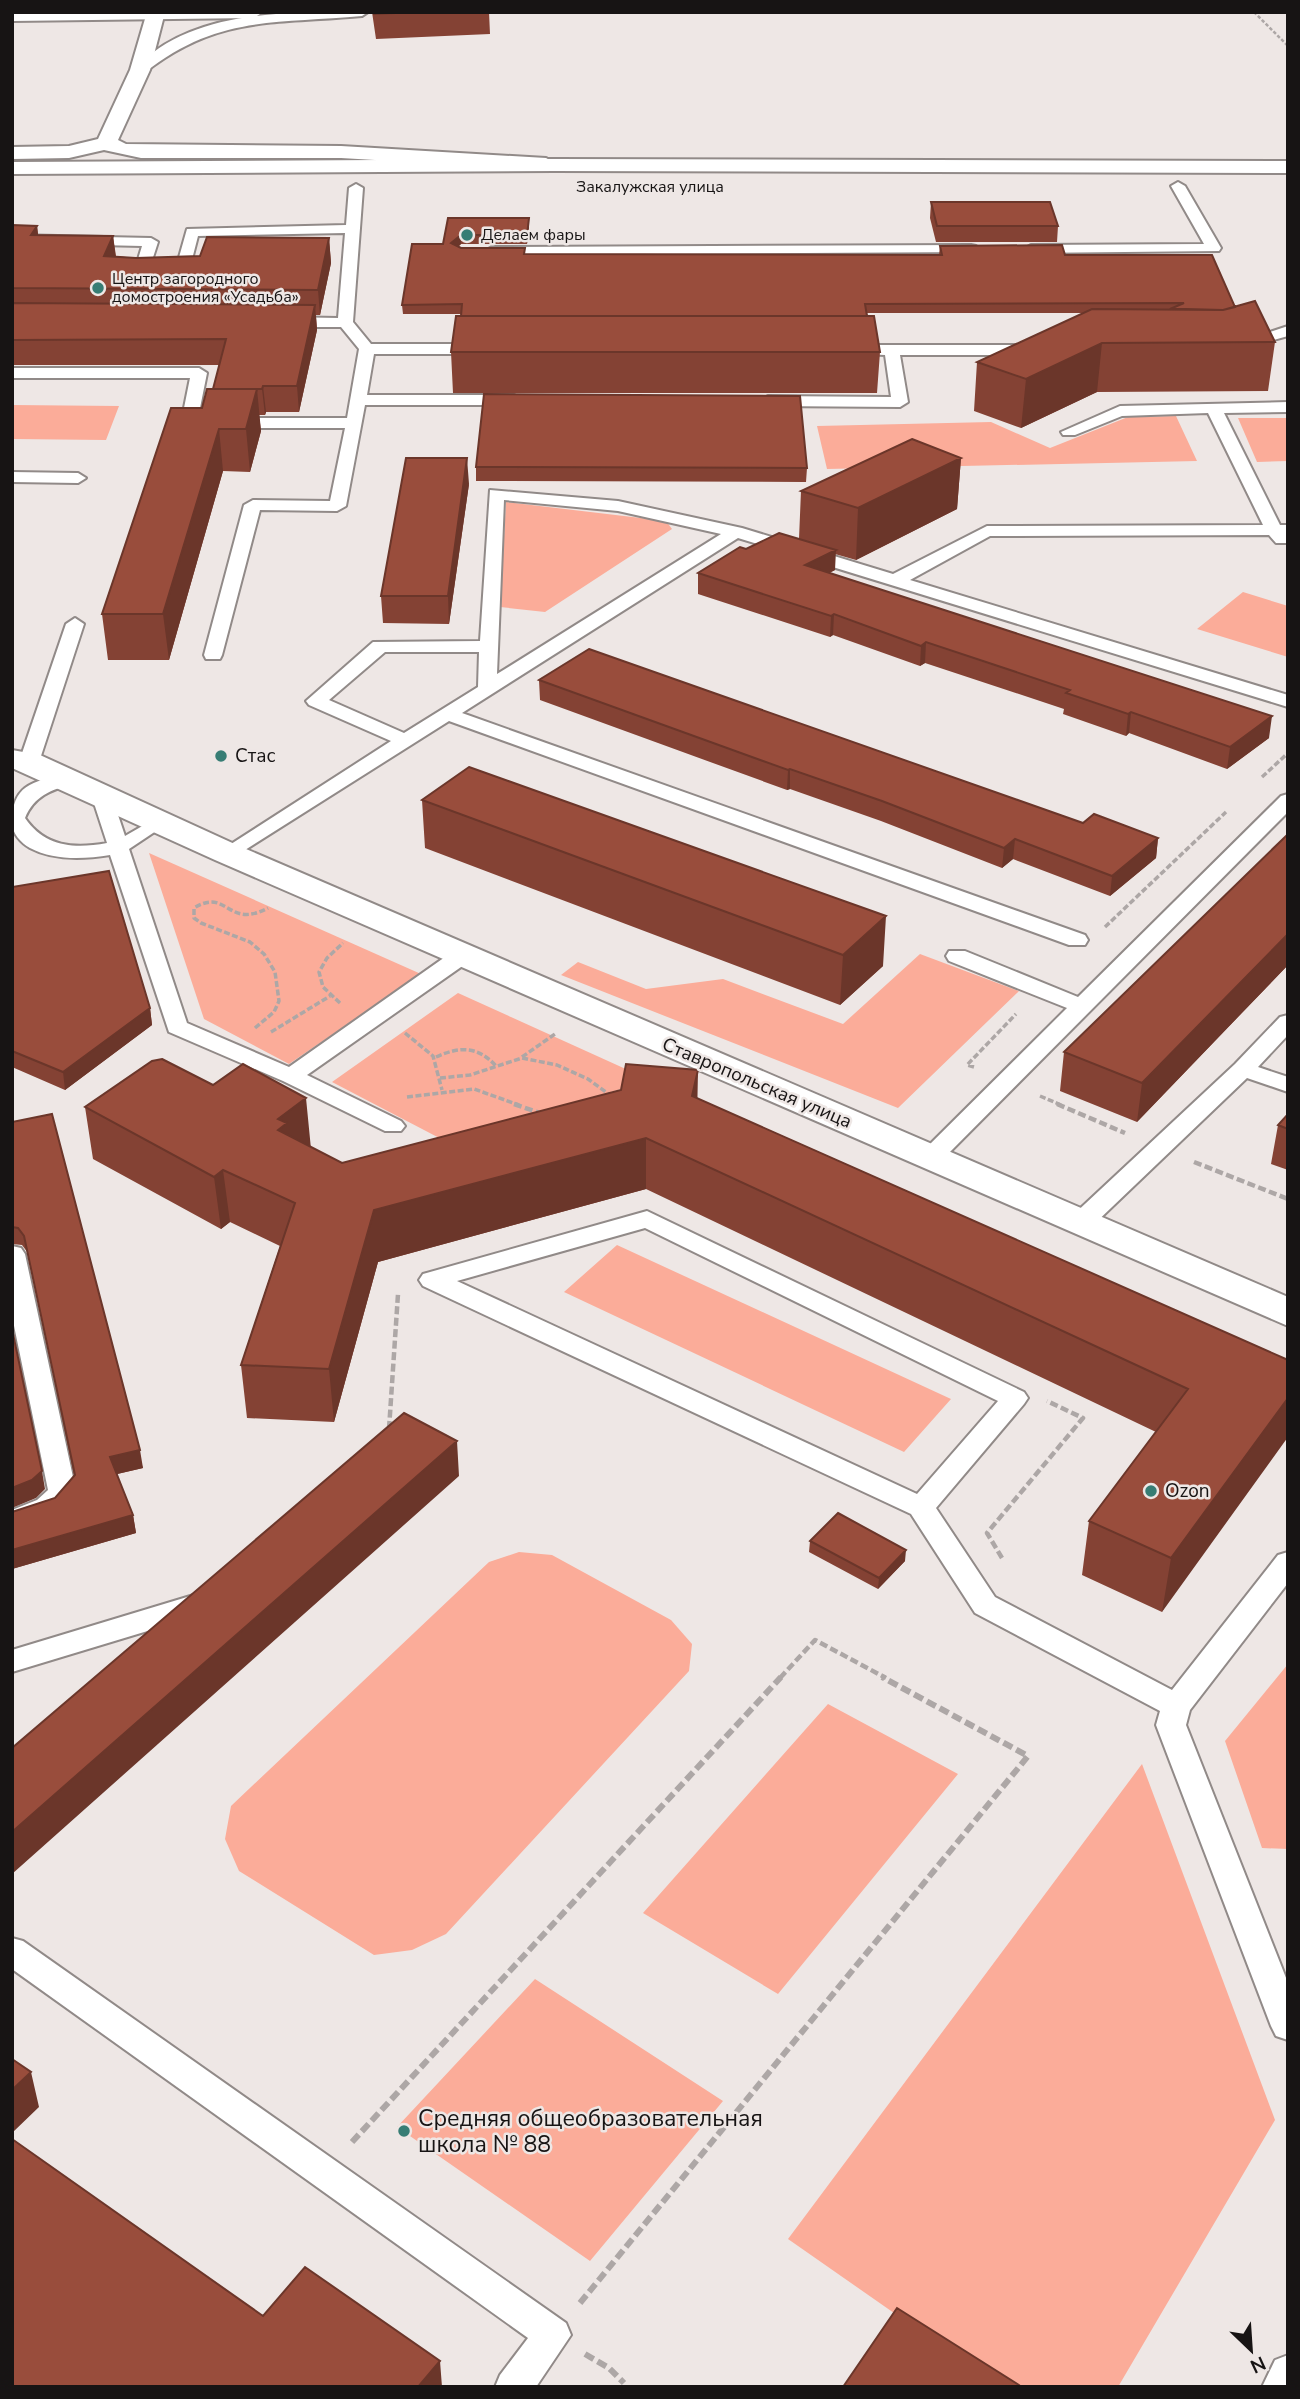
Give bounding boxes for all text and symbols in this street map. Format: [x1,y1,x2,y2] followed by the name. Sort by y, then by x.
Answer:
[576,176,724,198] street label: Закалужская улица
[481,224,586,246] place label: Делаем фары
[459,227,475,243] marker: Делаем фары
[112,268,299,308] place label: Центр загородного домостроения «Усадьба»
[90,280,106,296] marker: Центр загородного домостроения «Усадьба»
[235,743,275,769] place label: Стас
[213,748,229,764] marker: Стас
[658,1031,856,1135] street label: Ставропольская улица
[1165,1478,1210,1504] place label: Ozon
[1143,1483,1159,1499] marker: Ozon
[418,2103,763,2160] place label: Средняя общеобразовательная школа № 88
[396,2123,412,2139] marker: Средняя общеобразовательная школа № 88
[1216,2315,1286,2385] north arrow
[1246,2350,1270,2379] text: N

